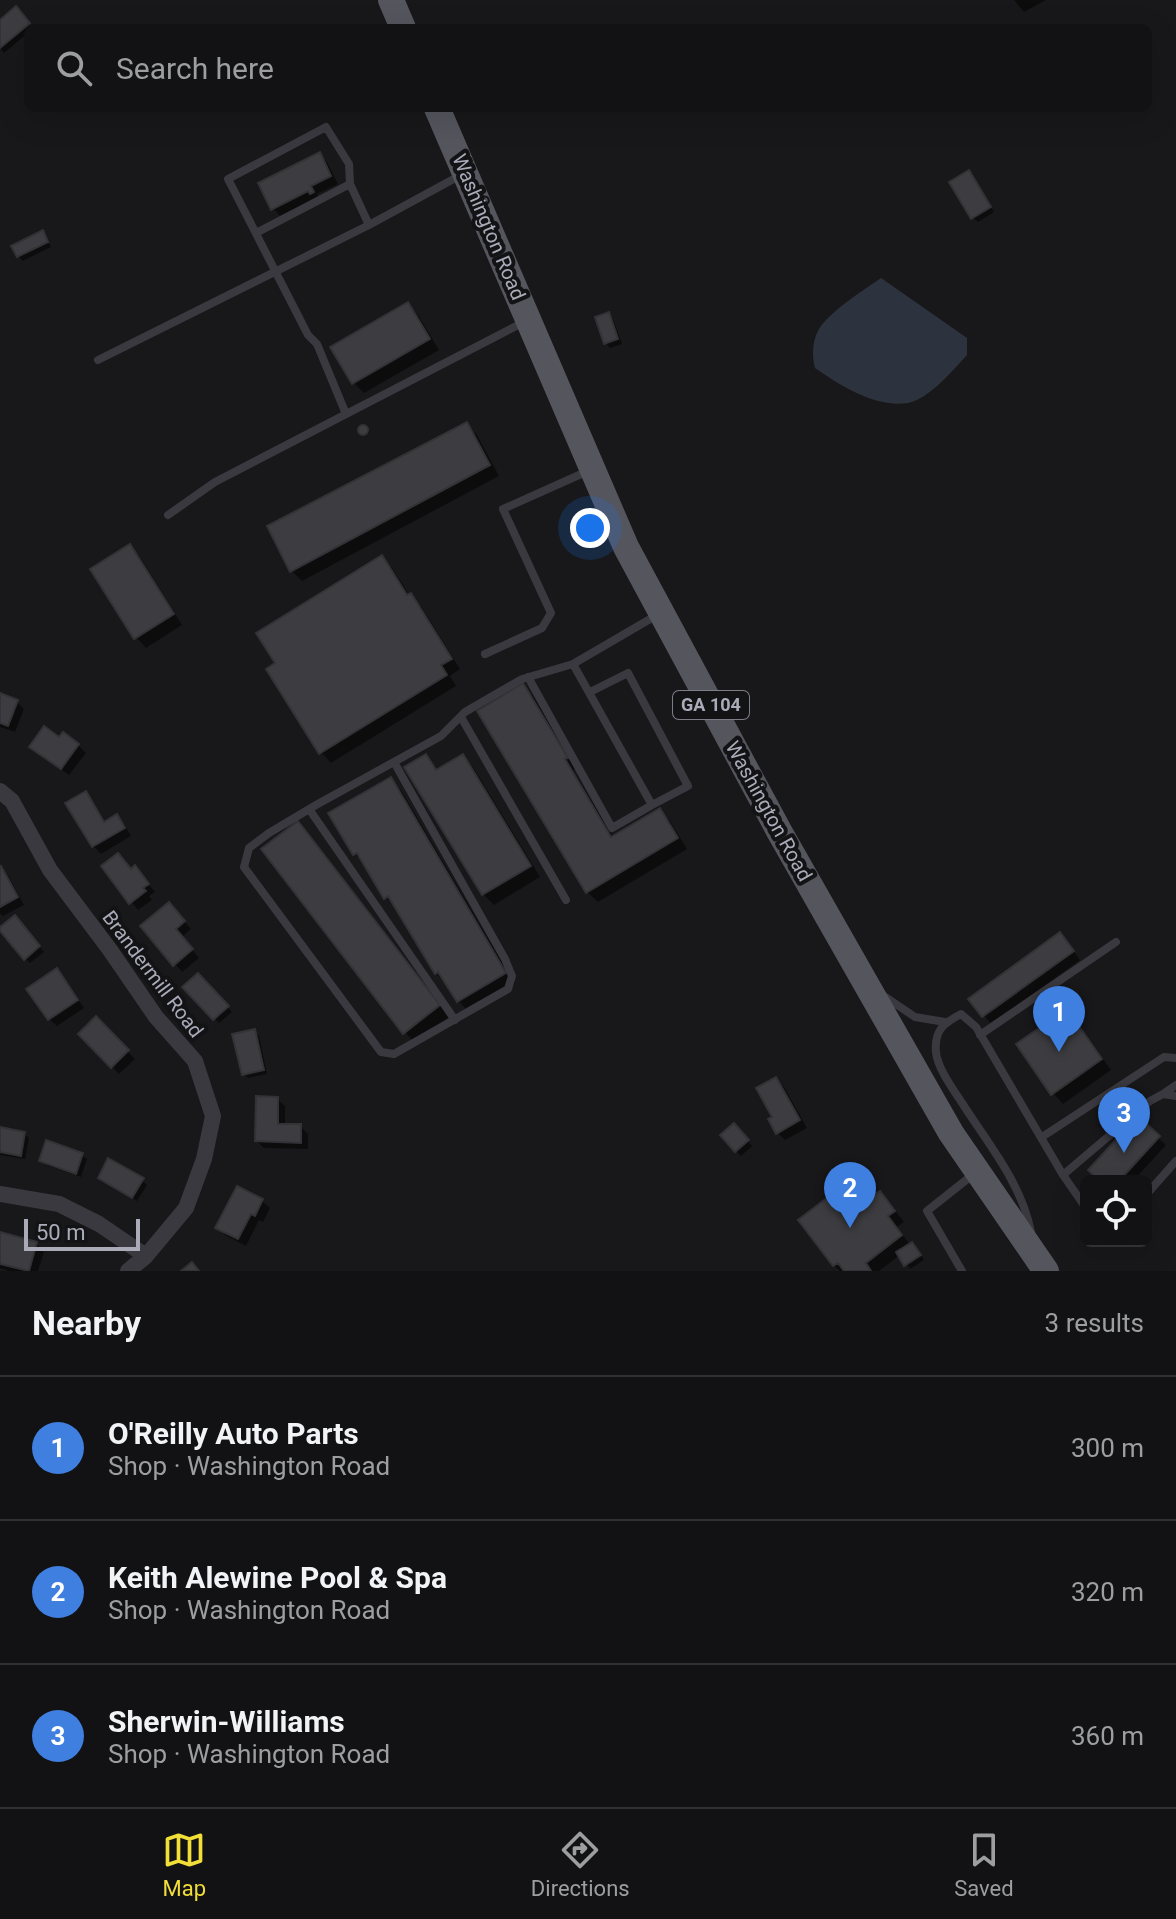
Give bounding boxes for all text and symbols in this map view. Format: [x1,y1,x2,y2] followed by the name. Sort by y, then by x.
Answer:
[24,24,1152,112] search box
[52,46,96,90] icon: search
[116,51,274,86] text: Search here
[447,150,531,304] street label: Washington Road
[570,508,610,548] your location
[673,691,749,719] road number: GA 104
[721,737,817,885] street label: Washington Road
[98,906,208,1042] street label: Brandermill Road
[1033,986,1085,1052] pin: 1
[1098,1087,1150,1153] pin: 3
[824,1162,876,1228] pin: 2
[1080,1175,1152,1247] map controls
[1080,1175,1152,1247] button: locate
[24,1215,140,1251] scale bar
[36,1220,85,1245] text: 50 m
[32,1303,141,1343] text: Nearby
[1045,1308,1144,1338] text: 3 results
[108,1416,359,1451] text: O'Reilly Auto Parts
[51,1433,65,1463] text: 1
[1071,1433,1144,1463] text: 300 m
[108,1451,390,1481] text: Shop · Washington Road
[108,1560,447,1595] text: Keith Alewine Pool & Spa
[51,1577,65,1607] text: 2
[1071,1577,1144,1607] text: 320 m
[108,1595,390,1625] text: Shop · Washington Road
[108,1704,345,1739] text: Sherwin-Williams
[51,1721,65,1751] text: 3
[1071,1721,1144,1751] text: 360 m
[108,1739,390,1769] text: Shop · Washington Road
[162,1828,206,1901] tab: Map
[531,1828,630,1901] tab: Directions
[954,1828,1014,1901] tab: Saved

